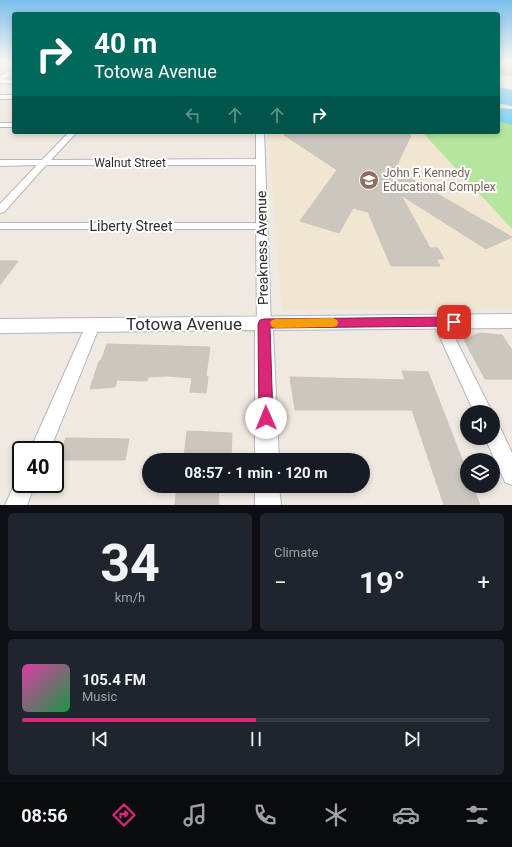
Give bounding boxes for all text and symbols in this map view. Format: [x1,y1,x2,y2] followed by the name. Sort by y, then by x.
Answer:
[94,27,157,60] text: 40 m
[28,28,80,80] icon: right
[94,61,217,82] text: Totowa Avenue
[182,104,204,126] icon: left
[224,104,246,126] icon: ahead
[266,104,288,126] icon: ahead
[308,104,330,126] icon: right
[94,156,166,170] street label: Walnut Street
[383,166,496,194] place label: John F. Kennedy Educational Complex
[358,169,380,191] school or university icon: John F. Kennedy Educational Complex
[253,191,271,305] street label: Preakness Avenue
[90,218,173,234] street label: Liberty Street
[437,305,471,339] pin
[443,311,465,333] icon: arrive
[126,314,242,334] street label: Totowa Avenue
[245,397,287,439] position arrow
[460,405,500,493] map controls
[460,405,500,445] button: sound
[12,441,64,493] speed limit sign: 40
[460,453,500,493] button: layers
[185,464,327,482] text: 08:57 · 1 min · 120 m
[100,533,160,594] text: 34
[274,545,318,560] text: Climate
[359,565,405,600] text: 19°
[274,570,287,595] text: −
[478,570,490,595] text: +
[115,590,145,605] text: km/h
[82,671,146,689] text: 105.4 FM
[82,689,117,704] text: Music
[89,728,111,750] icon: previous
[245,728,267,750] icon: pause
[401,728,423,750] icon: next
[110,801,138,829] icon: directions
[181,801,209,829] icon: music
[251,801,279,829] icon: phone
[322,801,350,829] icon: climate
[392,801,420,829] icon: car
[463,801,491,829] icon: filters
[21,805,68,826] text: 08:56

